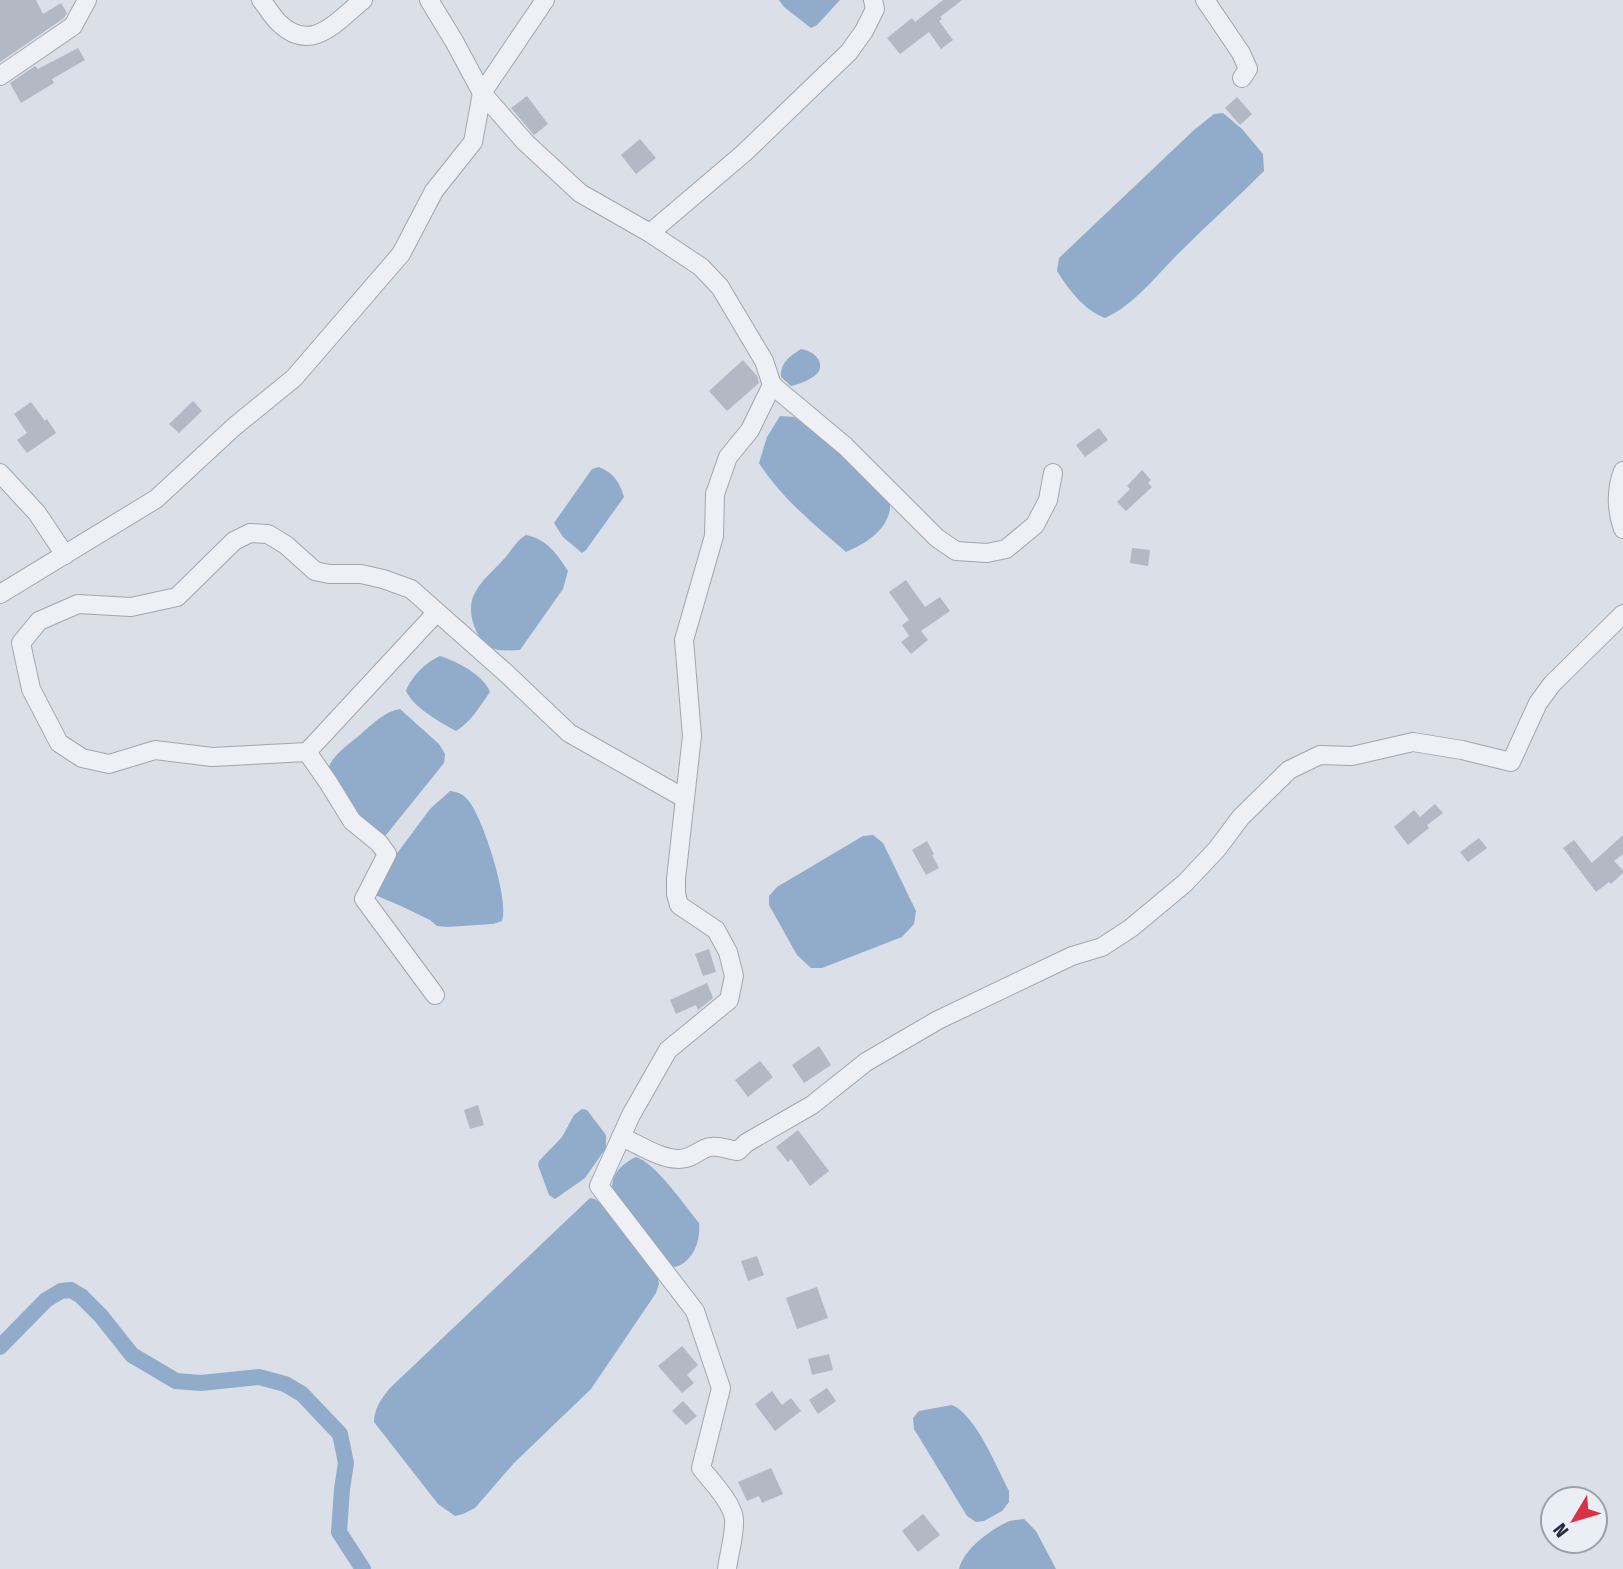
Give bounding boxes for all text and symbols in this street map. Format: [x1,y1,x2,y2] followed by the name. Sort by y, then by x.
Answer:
[1539,1485,1609,1555] north arrow
[1548,1519,1574,1542] text: N

